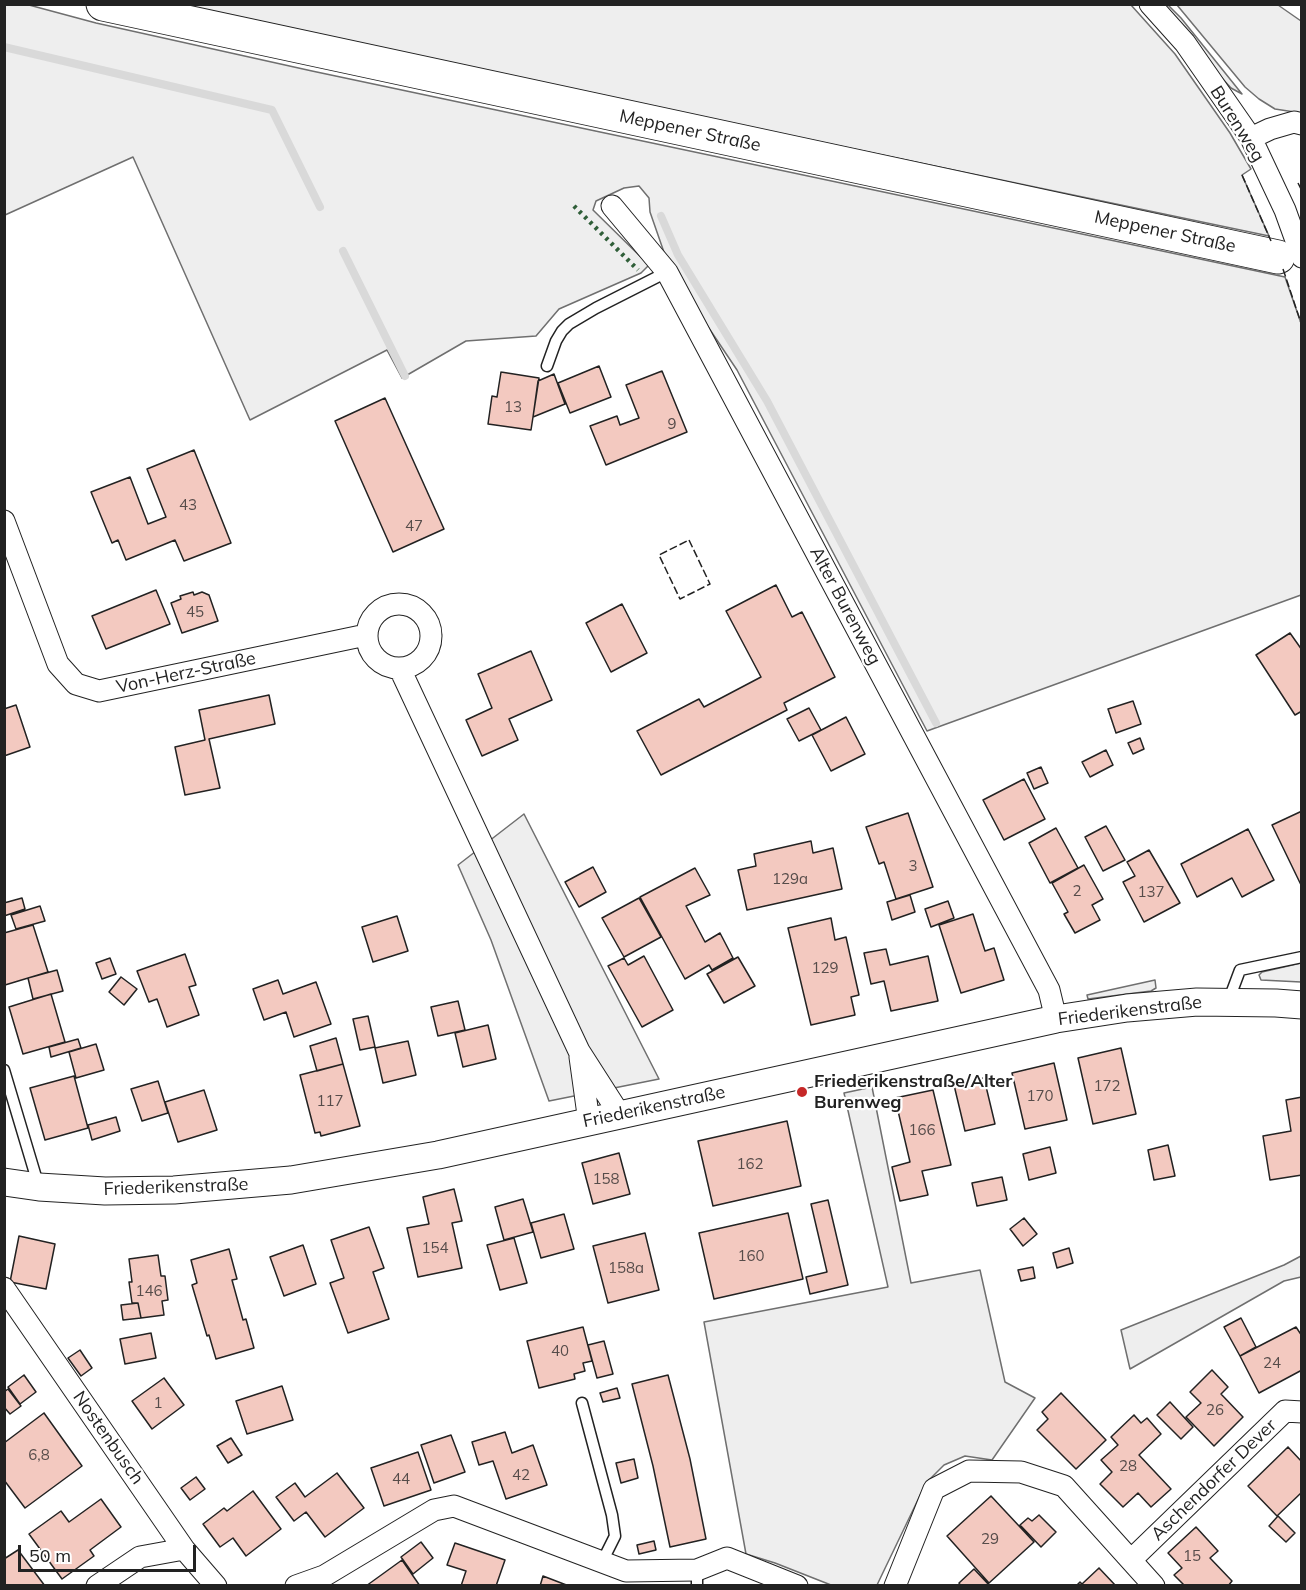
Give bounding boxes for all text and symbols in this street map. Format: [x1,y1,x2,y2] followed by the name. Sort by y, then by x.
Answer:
[1205,82,1269,166] street label: Burenweg
[617,105,763,157] street label: Meppener Straße
[1092,206,1238,258] street label: Meppener Straße
[504,398,522,416] house number: 13
[668,415,676,433] house number: 9
[179,496,197,514] house number: 43
[405,517,423,535] house number: 47
[805,543,885,669] street label: Alter Burenweg
[186,603,204,621] house number: 45
[114,648,258,698] street label: Von-Herz-Straße
[909,857,917,875] house number: 3
[772,870,808,888] house number: 129a
[1073,882,1081,900] house number: 2
[1138,883,1164,901] house number: 137
[812,959,838,977] house number: 129
[1057,991,1203,1031] street label: Friederikenstraße
[814,1071,1012,1114] place label: Friederikenstraße/Alter Burenweg
[1094,1077,1120,1095] house number: 172
[581,1081,727,1133] street label: Friederikenstraße
[795,1085,809,1099] marker: Friederikenstraße/Alter Burenweg
[1027,1087,1053,1105] house number: 170
[317,1092,343,1110] house number: 117
[909,1121,935,1139] house number: 166
[737,1155,763,1173] house number: 162
[593,1170,619,1188] house number: 158
[103,1174,249,1200] street label: Friederikenstraße
[422,1239,448,1257] house number: 154
[738,1247,764,1265] house number: 160
[608,1259,644,1277] house number: 158a
[136,1282,162,1300] house number: 146
[551,1342,569,1360] house number: 40
[1263,1354,1281,1372] house number: 24
[68,1387,148,1489] street label: Nostenbusch
[154,1394,162,1412] house number: 1
[1206,1401,1224,1419] house number: 26
[1147,1415,1281,1545] street label: Aschendorfer Dever
[28,1446,50,1464] house number: 6,8
[1119,1457,1137,1475] house number: 28
[512,1466,530,1484] house number: 42
[392,1470,410,1488] house number: 44
[981,1530,999,1548] house number: 29
[21,1533,200,1571] scale bar
[29,1544,71,1567] text: 50 m
[1183,1547,1201,1565] house number: 15

